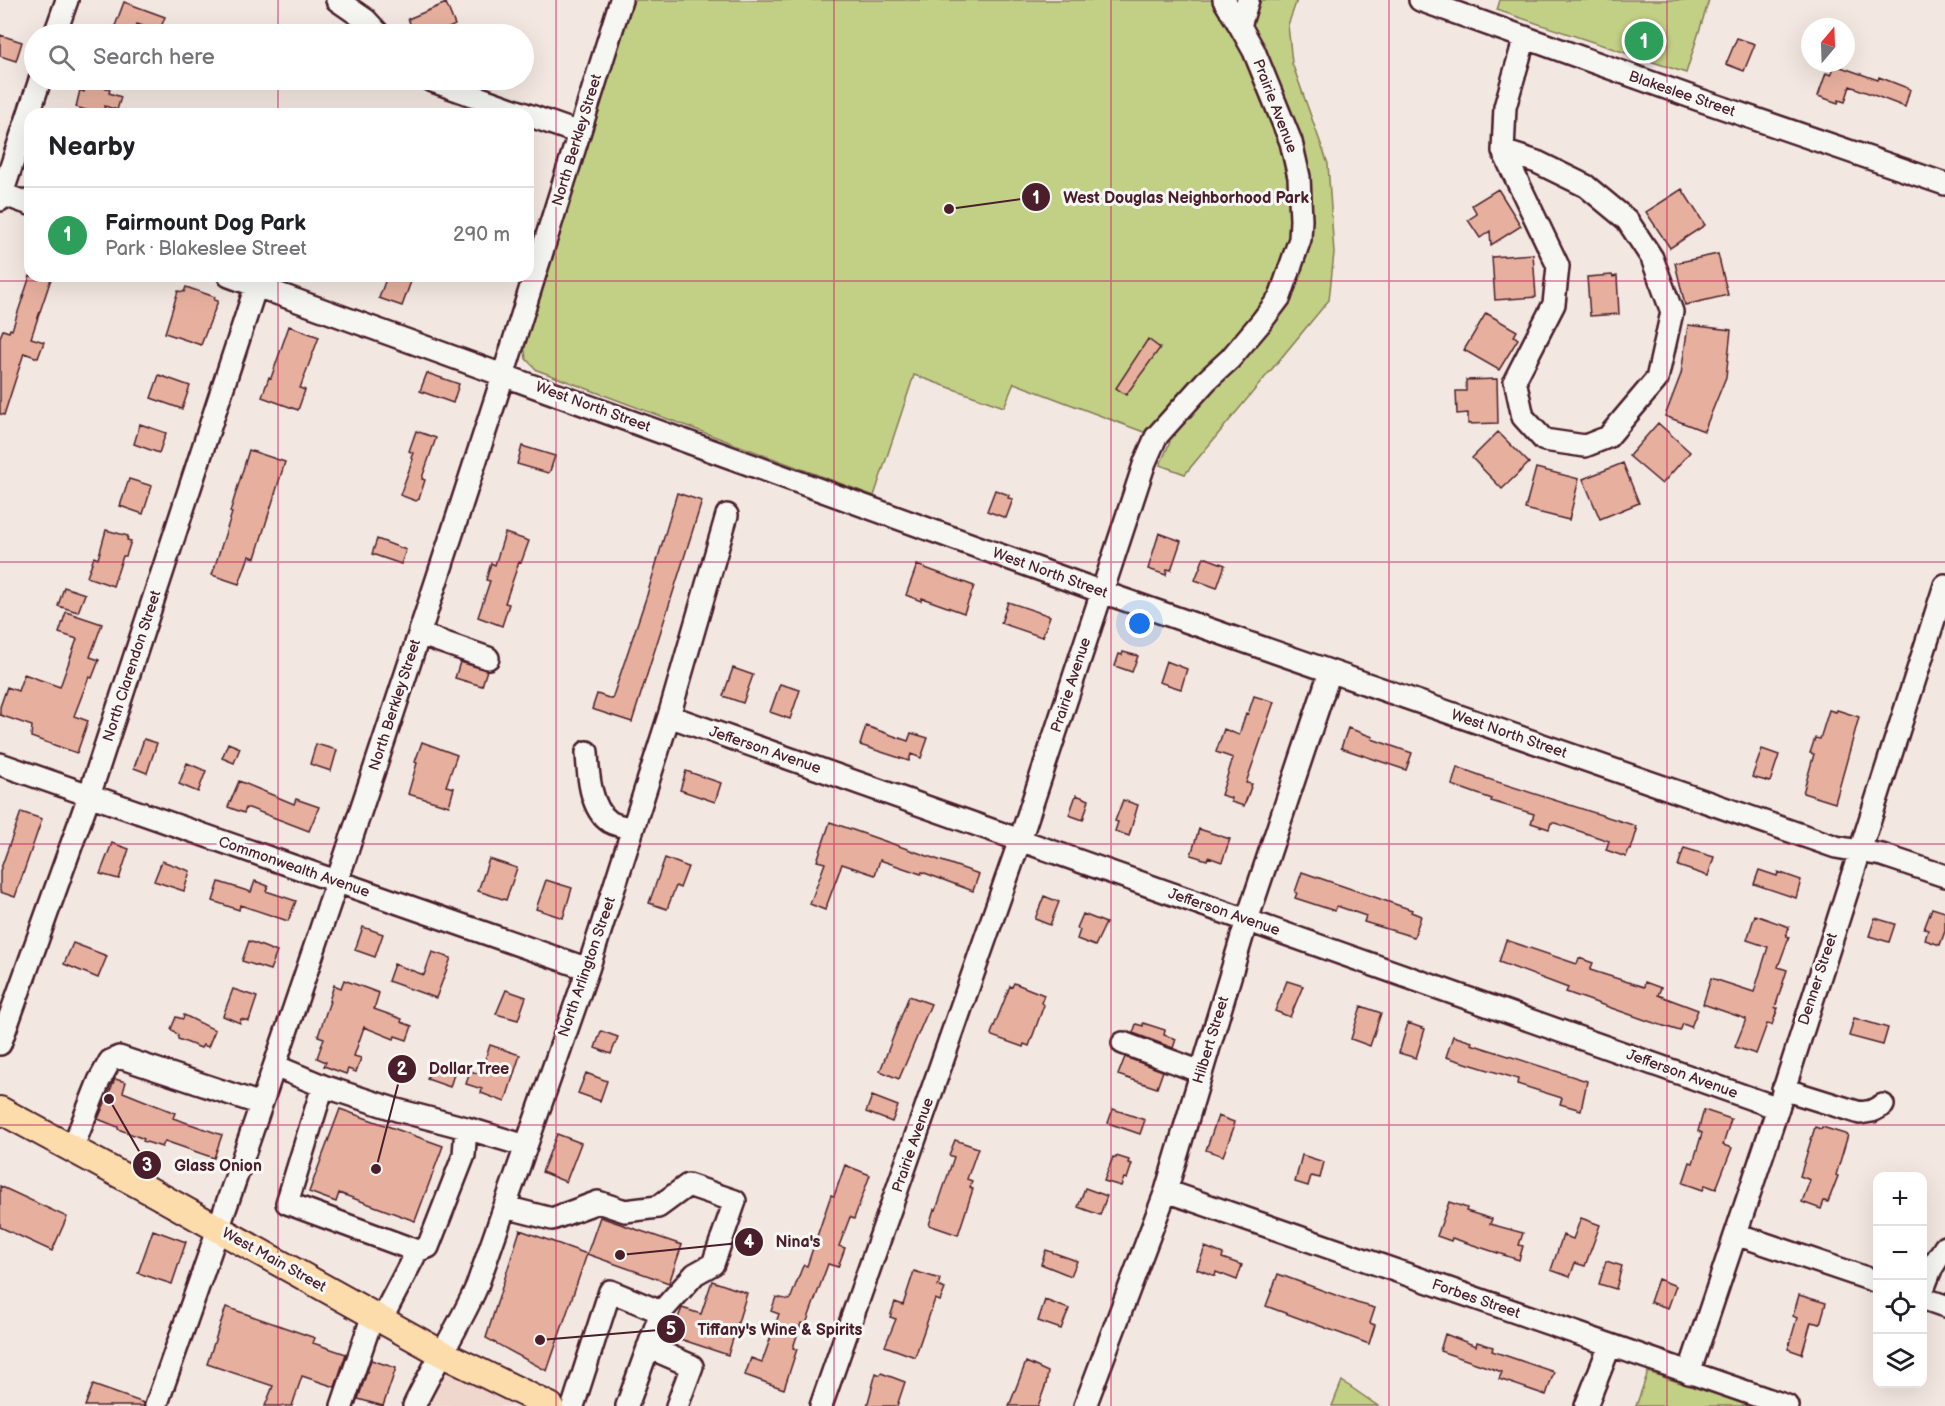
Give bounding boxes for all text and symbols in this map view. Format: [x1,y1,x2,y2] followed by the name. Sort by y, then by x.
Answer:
[1624,18,1664,63] pin: 1
[1801,18,1855,72] north arrow
[24,24,534,90] search box
[45,41,78,74] icon: search
[93,44,215,71] text: Search here
[1248,56,1302,156] street label: Prairie Avenue
[1626,67,1738,121] street label: Blakeslee Street
[548,71,606,208] street label: North Berkley Street
[48,132,135,163] text: Nearby
[1021,180,1321,214] callout: West Douglas Neighborhood Park
[1032,188,1040,209] text: 1
[1063,189,1309,208] text: West Douglas Neighborhood Park
[105,210,306,237] text: Fairmount Dog Park
[63,223,72,247] text: 1
[453,223,510,247] text: 290 m
[105,237,307,261] text: Park · Blakeslee Street
[533,377,653,437] street label: West North Street
[990,543,1110,603] street label: West North Street
[99,588,166,744] street label: North Clarendon Street
[1125,609,1154,638] your location
[1047,635,1095,735] street label: Prairie Avenue
[365,637,425,773] street label: North Berkley Street
[1449,705,1570,763] street label: West North Street
[707,722,824,778] street label: Jefferson Avenue
[216,832,372,902] street label: Commonwealth Avenue
[1166,884,1283,940] street label: Jefferson Avenue
[554,894,620,1040] street label: North Arlington Street
[1794,930,1842,1027] street label: Denner Street
[1189,994,1233,1086] street label: Hilbert Street
[1624,1045,1740,1103] street label: Jefferson Avenue
[387,1052,521,1086] callout: Dollar Tree
[397,1059,408,1080] text: 2
[429,1060,509,1079] text: Dollar Tree
[888,1095,938,1195] street label: Prairie Avenue
[132,1148,273,1182] callout: Glass Onion
[142,1155,152,1176] text: 3
[174,1157,262,1176] text: Glass Onion
[1873,1172,1927,1388] map controls
[1873,1172,1927,1226] button: +
[219,1224,330,1297] street label: West Main Street
[734,1225,833,1259] callout: Nina's
[1873,1226,1927,1280] button: −
[744,1232,755,1253] text: 4
[776,1233,821,1252] text: Nina's
[1429,1275,1523,1323] street label: Forbes Street
[1873,1280,1927,1334] button: locate
[656,1312,874,1346] callout: Tiffany's Wine & Spirits
[666,1319,676,1340] text: 5
[698,1321,863,1340] text: Tiffany's Wine & Spirits
[1873,1334,1927,1388] button: layers

